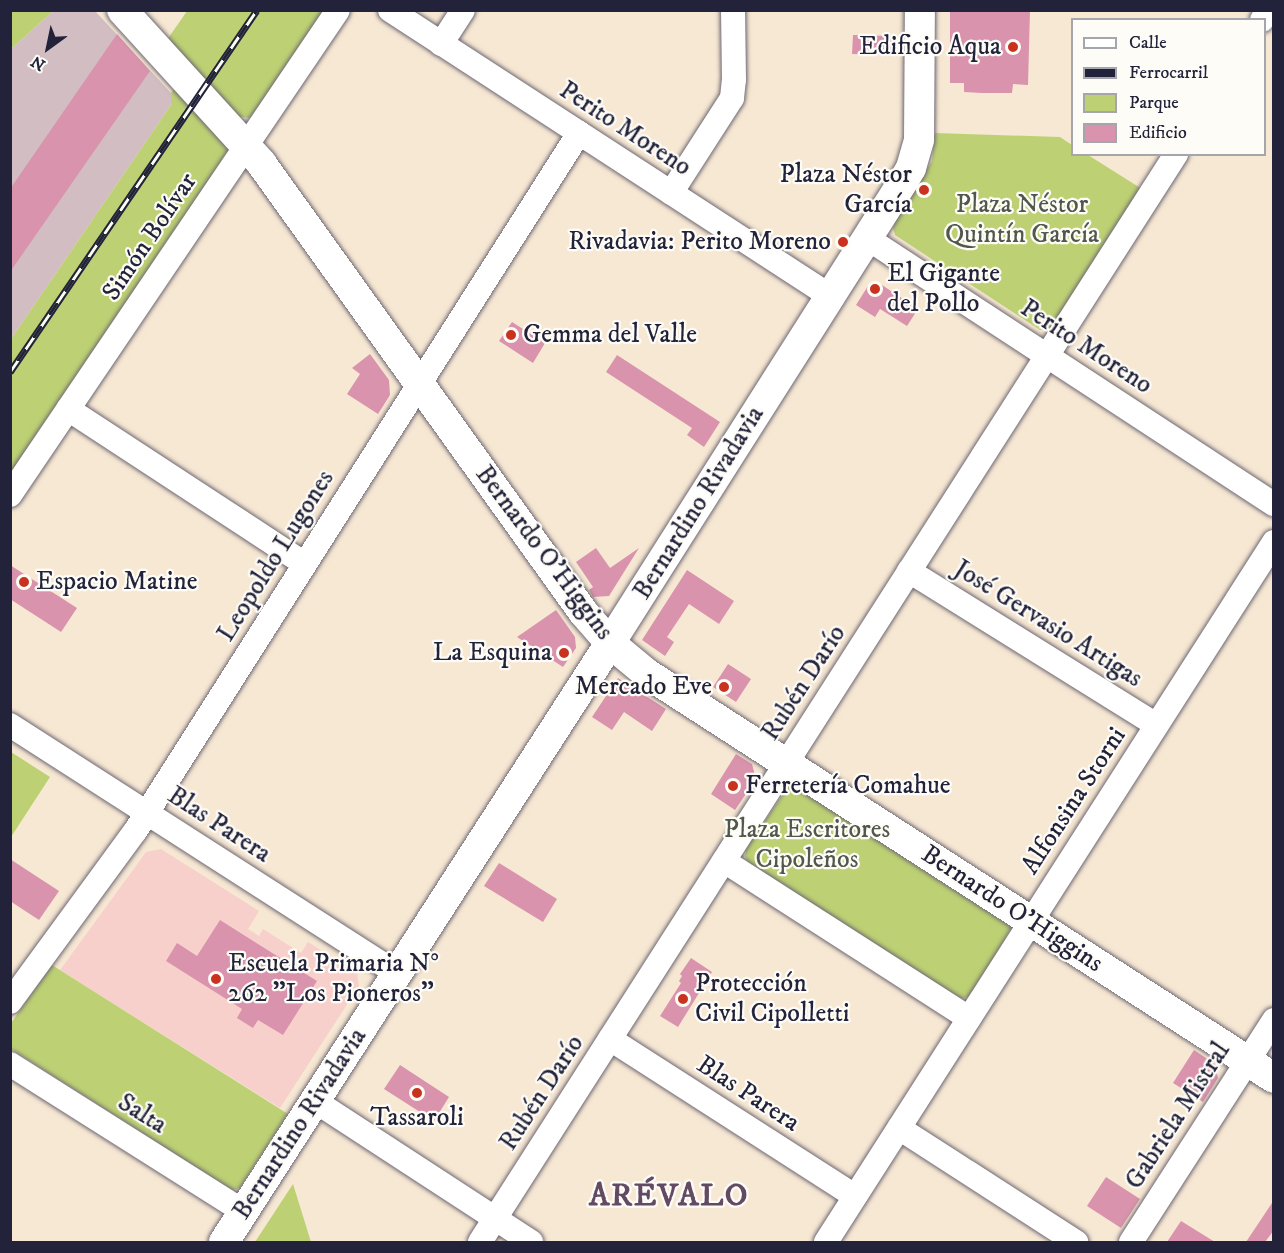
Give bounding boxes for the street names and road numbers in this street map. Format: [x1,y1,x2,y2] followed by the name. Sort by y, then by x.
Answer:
[553,75,697,183] street label: Perito Moreno
[96,167,204,307] street label: Simón Bolívar
[1014,293,1158,401] street label: Perito Moreno
[627,401,771,605] street label: Bernardino Rivadavia
[468,460,620,646] street label: Bernardo O'Higgins
[211,465,341,647] street label: Leopoldo Lugones
[948,553,1148,695] street label: José Gervasio Artigas
[755,619,853,747] street label: Rubén Darío
[1015,722,1133,880] street label: Alfonsina Storni
[162,780,276,870] street label: Blas Parera
[915,839,1109,979] street label: Bernardo O'Higgins
[226,1022,374,1226] street label: Bernardino Rivadavia
[493,1029,591,1157] street label: Rubén Darío
[1119,1037,1237,1195] street label: Gabriela Mistral
[691,1049,805,1139] street label: Blas Parera
[112,1087,172,1141] street label: Salta

